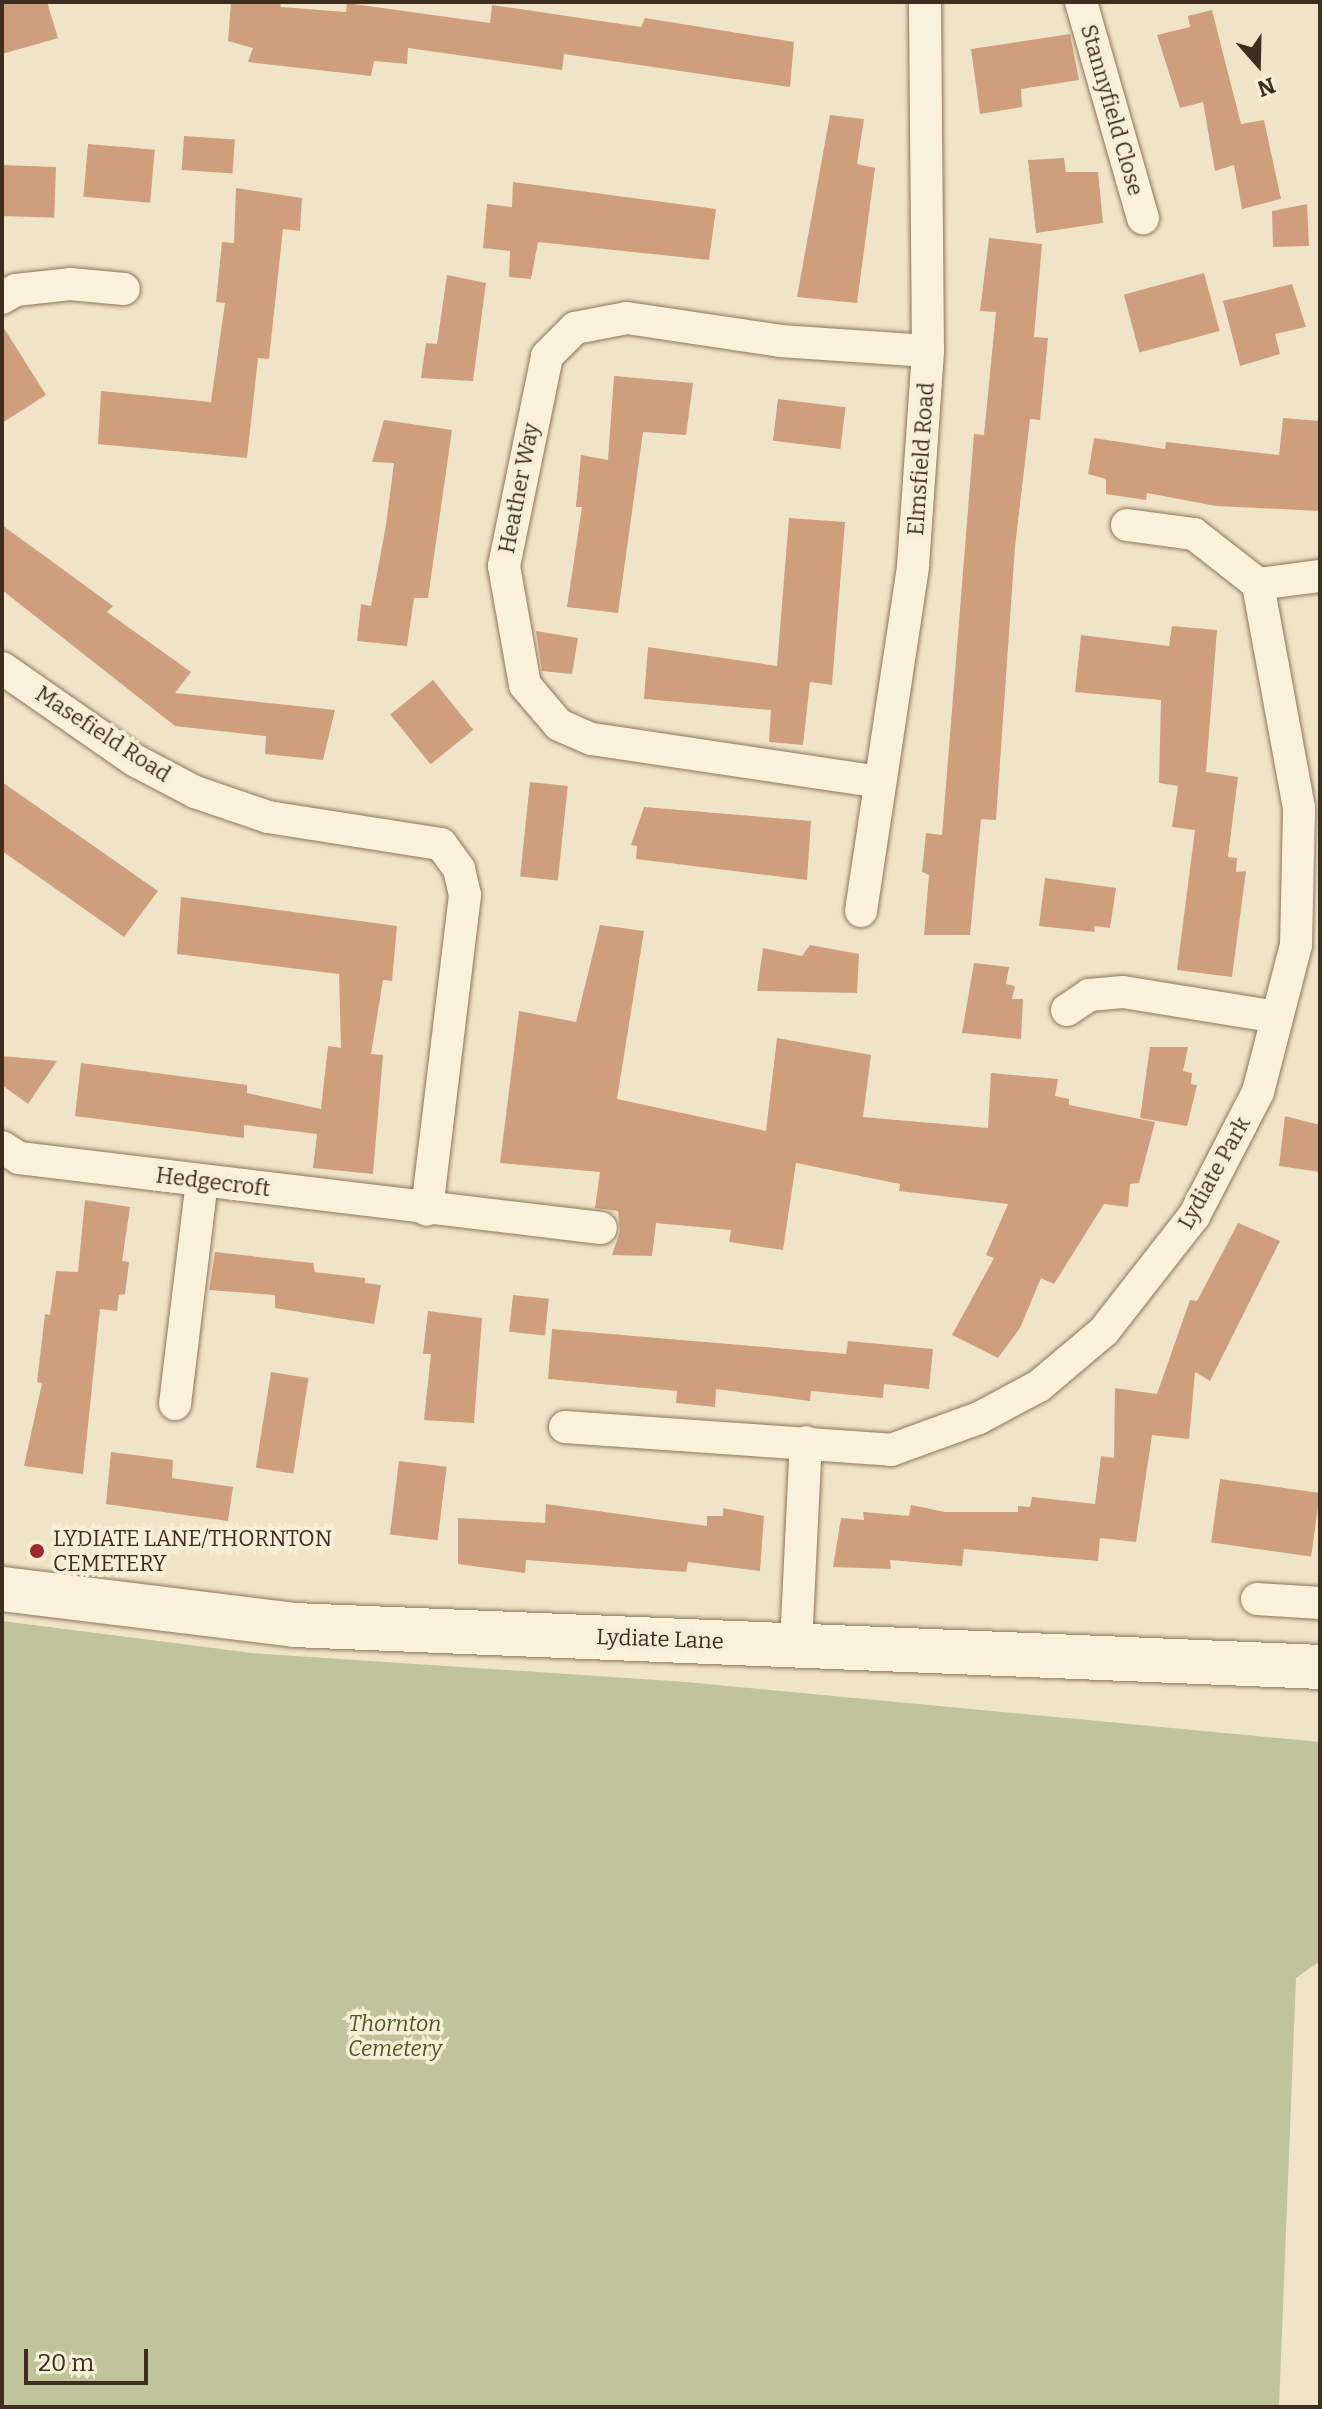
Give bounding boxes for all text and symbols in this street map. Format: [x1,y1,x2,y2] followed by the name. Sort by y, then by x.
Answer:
[1075,21,1149,199] street label: Stannyfield Close
[1218,24,1298,104] north arrow
[1254,71,1279,103] text: N
[902,382,940,536] street label: Elmsfield Road
[493,420,545,556] street label: Heather Way
[30,681,176,787] street label: Masefield Road
[1172,1112,1256,1234] street label: Lydiate Park
[154,1162,272,1202] street label: Hedgecroft
[53,1525,332,1576] place label: LYDIATE LANE/THORNTON CEMETERY
[28,1542,46,1560] marker: LYDIATE LANE/THORNTON CEMETERY
[596,1624,724,1654] street label: Lydiate Lane
[348,2010,442,2062] park label: Thornton Cemetery
[28,2333,152,2383] scale bar
[38,2349,94,2377] text: 20 m

